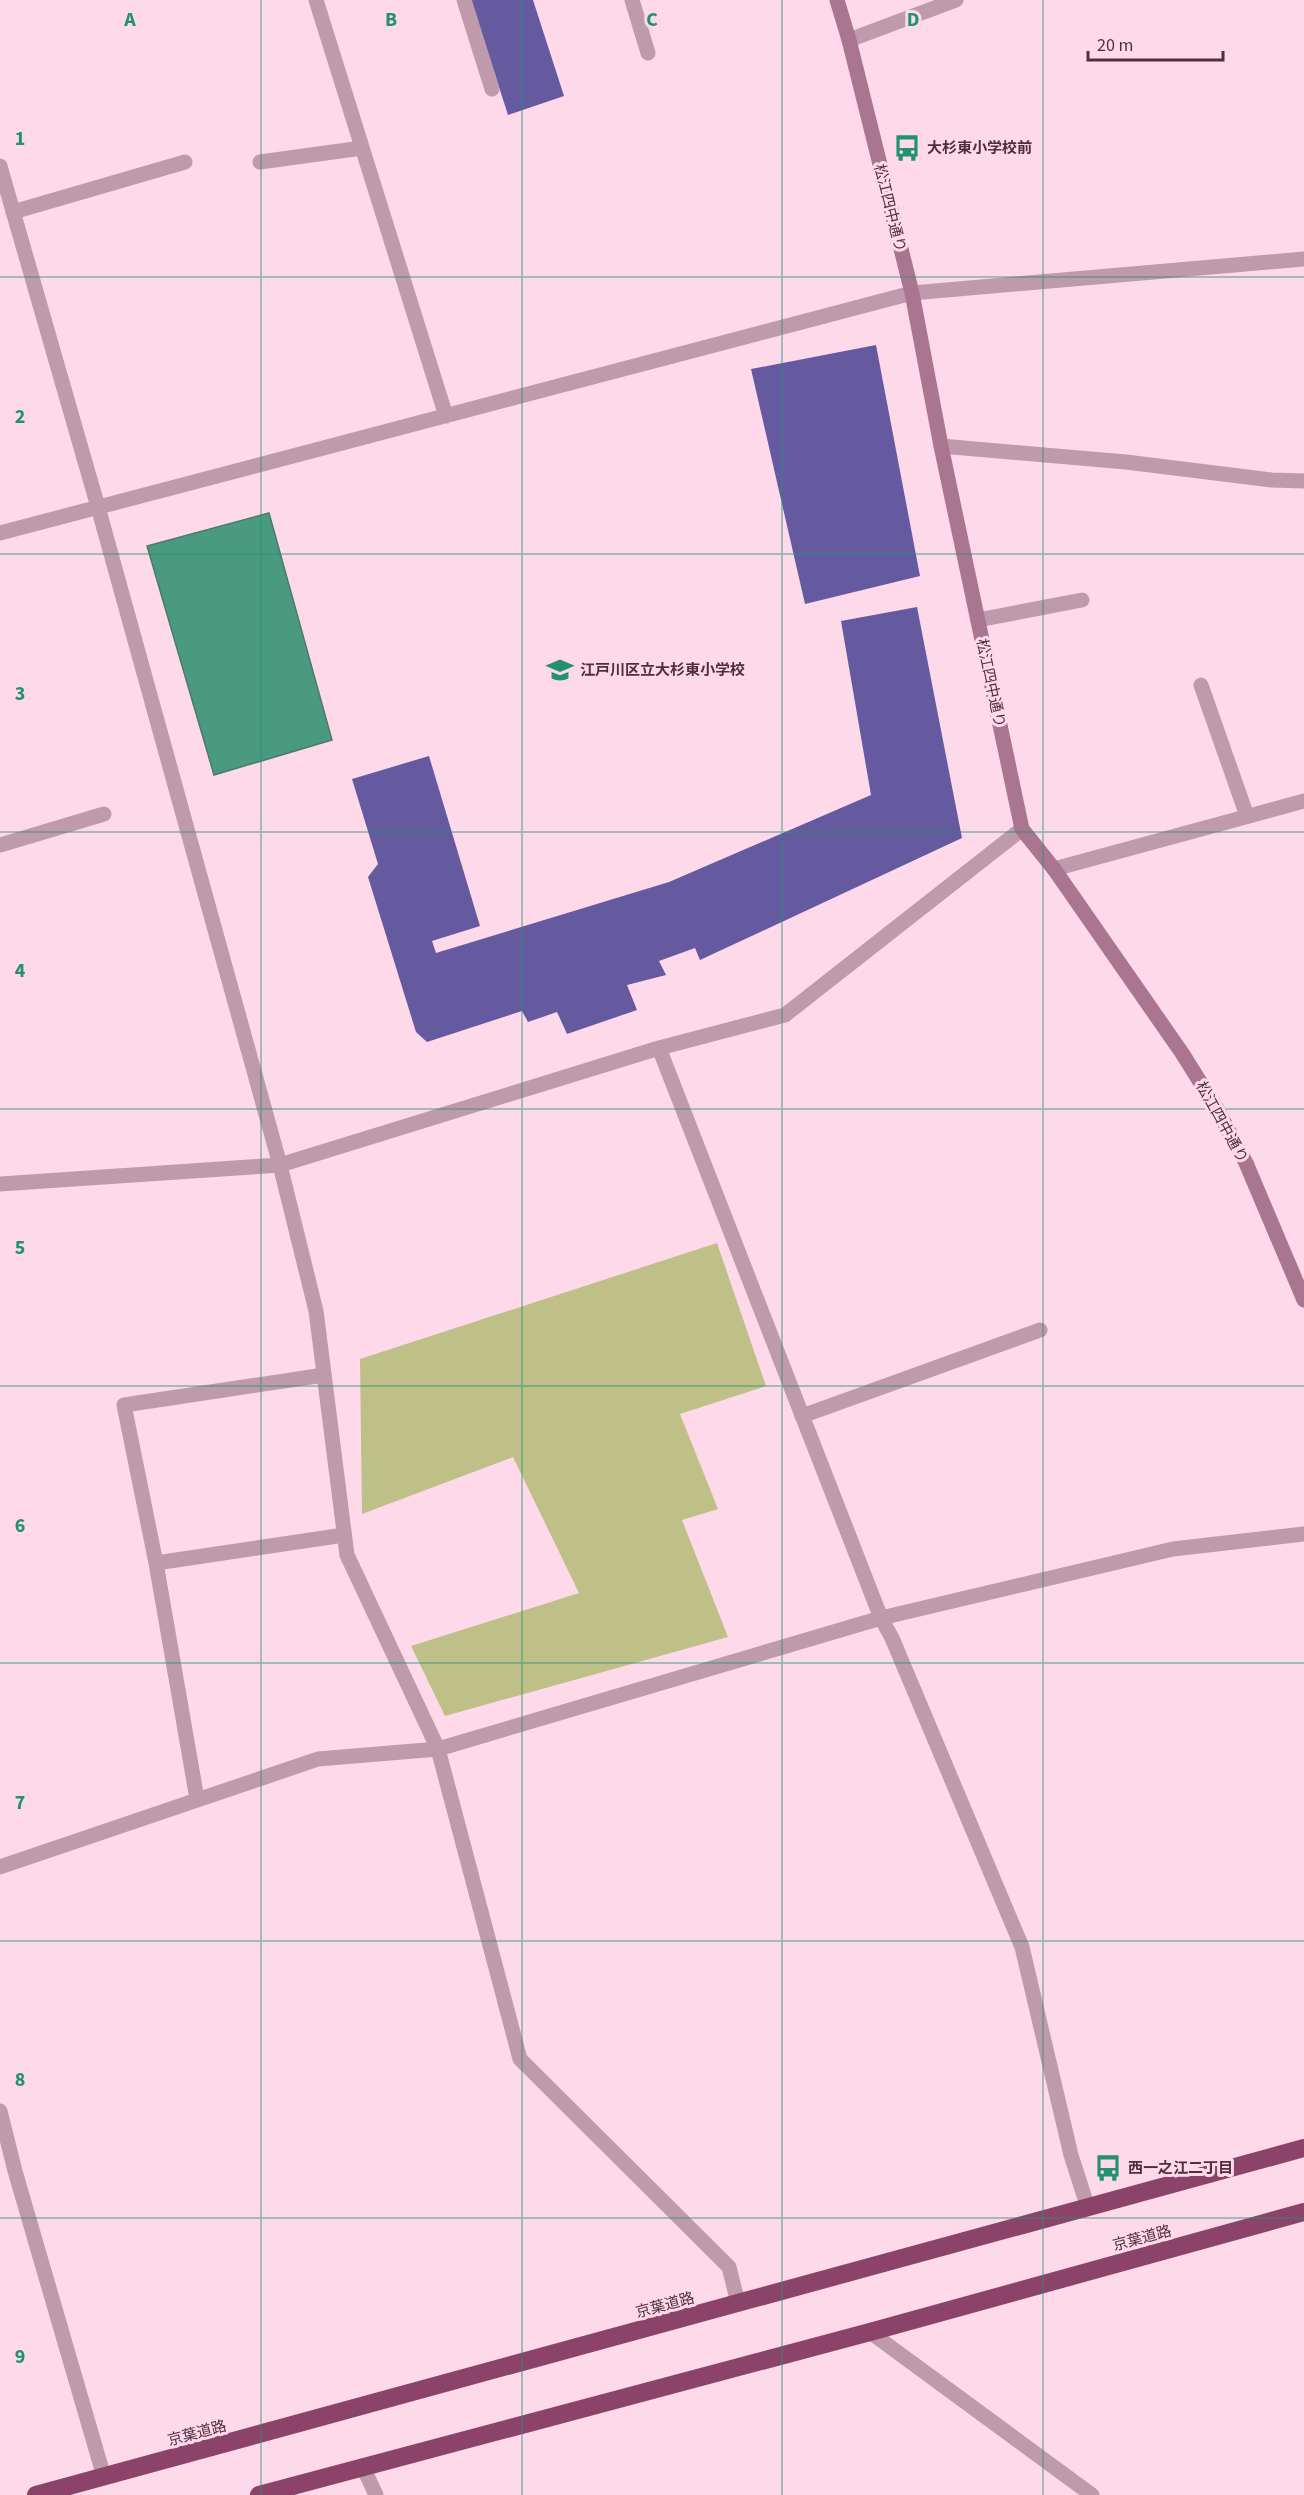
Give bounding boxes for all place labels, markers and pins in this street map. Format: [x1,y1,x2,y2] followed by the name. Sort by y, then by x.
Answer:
[892,133,922,163] bus stop icon: 大杉東小学校前
[927,138,1032,159] place label: 大杉東小学校前
[545,655,575,685] school or university icon: 江戸川区立大杉東小学校
[580,660,745,681] place label: 江戸川区立大杉東小学校
[1093,2153,1123,2183] bus stop icon: 西一之江二丁目
[1128,2158,1233,2179] place label: 西一之江二丁目

